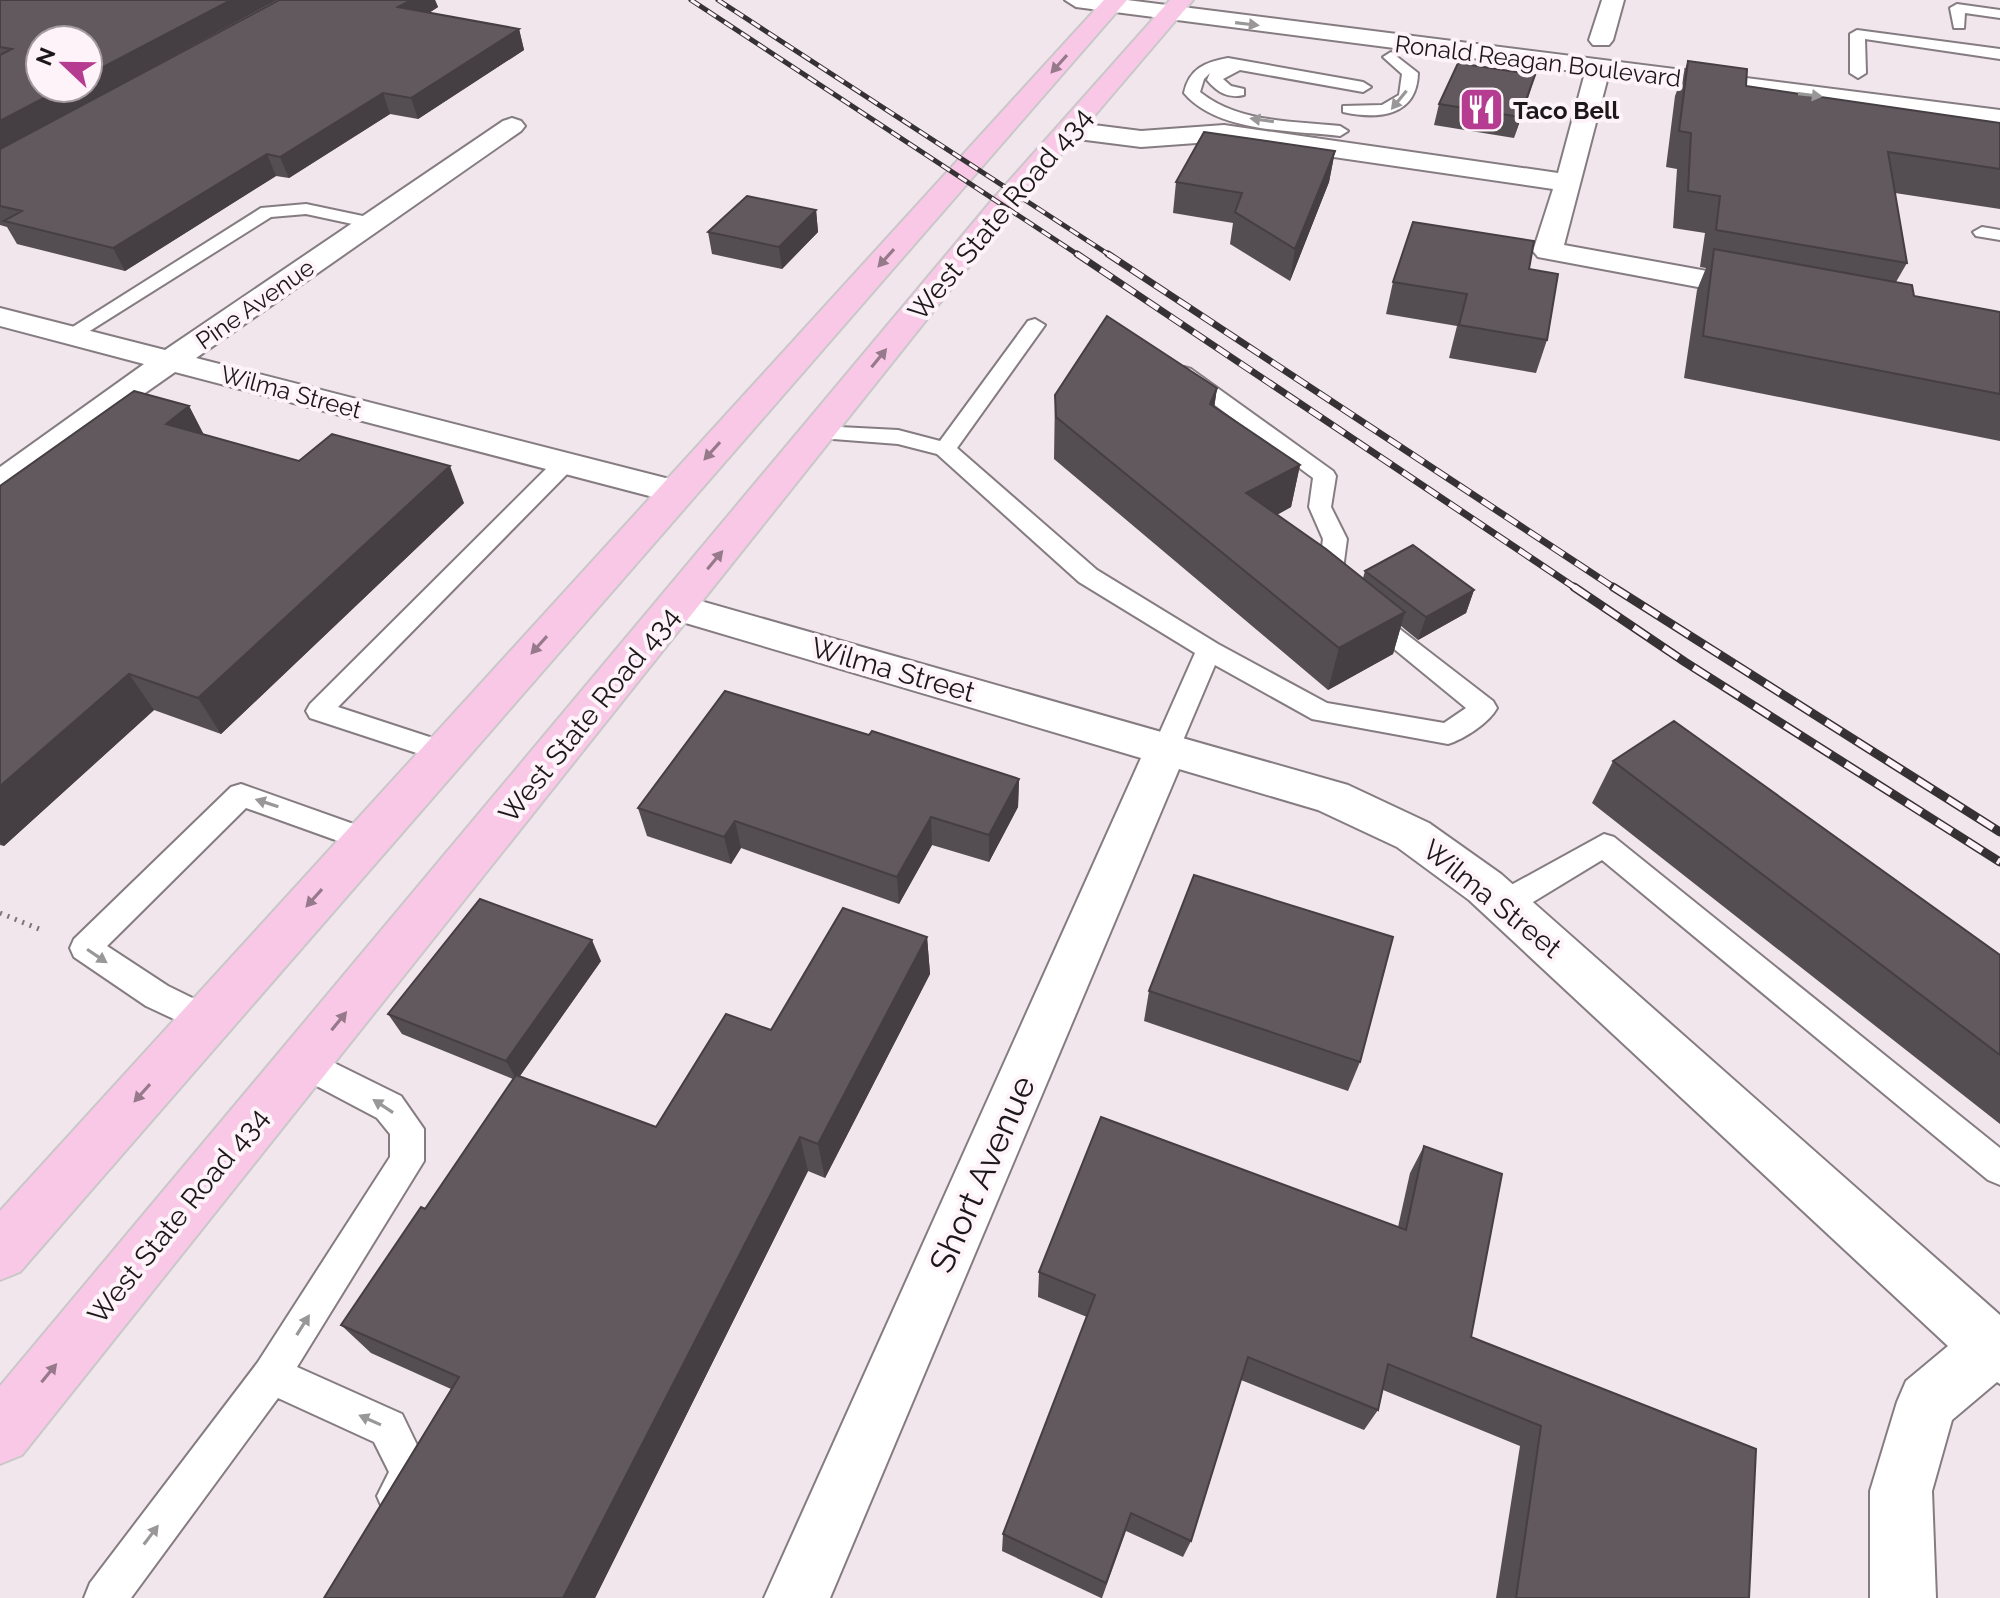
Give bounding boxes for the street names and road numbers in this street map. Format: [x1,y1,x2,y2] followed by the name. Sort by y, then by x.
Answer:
[1393,29,1683,93] street label: Ronald Reagan Boulevard
[901,101,1099,327] street label: West State Road 434
[190,253,320,355] street label: Pine Avenue
[217,359,365,425] street label: Wilma Street
[492,601,686,829] street label: West State Road 434
[807,631,979,709] street label: Wilma Street
[1416,833,1568,965] street label: Wilma Street
[921,1070,1043,1278] street label: Short Avenue
[81,1102,275,1330] street label: West State Road 434

